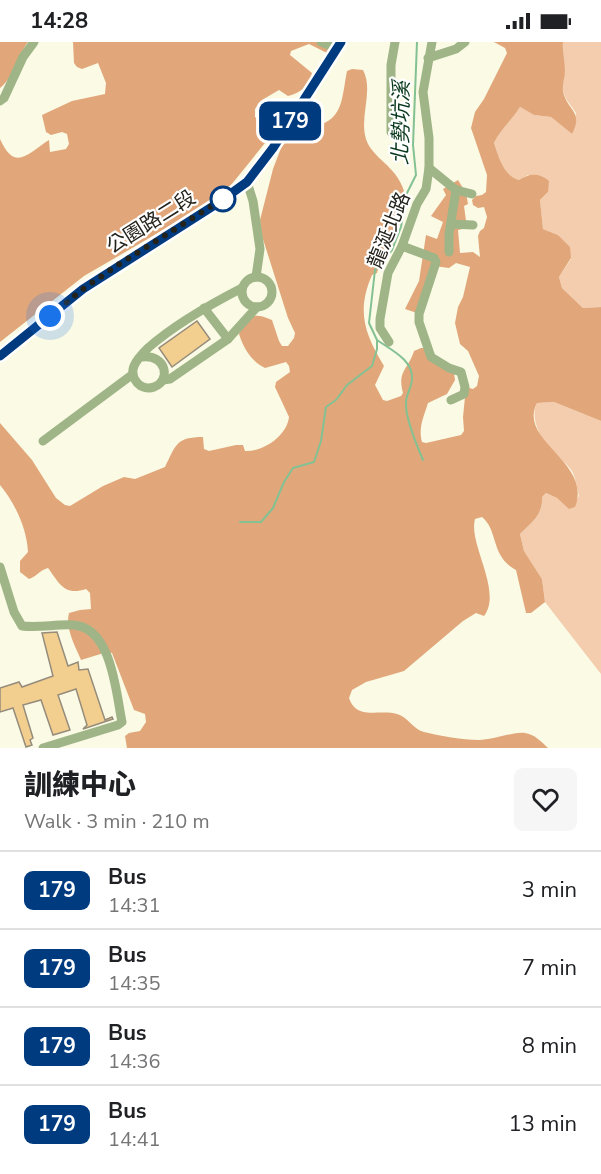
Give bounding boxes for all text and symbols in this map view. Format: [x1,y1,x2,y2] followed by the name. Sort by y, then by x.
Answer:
[30,6,88,36] text: 14:28
[386,78,416,165] water label: 北勢坑溪
[256,102,324,140] line badge: 179
[271,107,309,135] text: 179
[101,184,201,260] street label: 公園路二段
[210,186,236,212] unlabelled marker
[361,188,417,272] street label: 龍涎北路
[35,301,65,331] your location
[24,766,136,804] text: 訓練中心
[514,768,577,831] button: heart
[24,808,210,835] text: Walk · 3 min · 210 m
[108,862,147,892] text: Bus
[522,875,577,905] text: 3 min
[38,876,76,904] text: 179
[108,892,161,919] text: 14:31
[108,940,147,970] text: Bus
[522,953,577,983] text: 7 min
[38,954,76,982] text: 179
[108,970,161,997] text: 14:35
[108,1018,147,1048] text: Bus
[522,1031,577,1061] text: 8 min
[38,1032,76,1060] text: 179
[108,1048,161,1075] text: 14:36
[108,1096,147,1126] text: Bus
[509,1109,577,1139] text: 13 min
[38,1110,76,1138] text: 179
[108,1126,161,1153] text: 14:41

